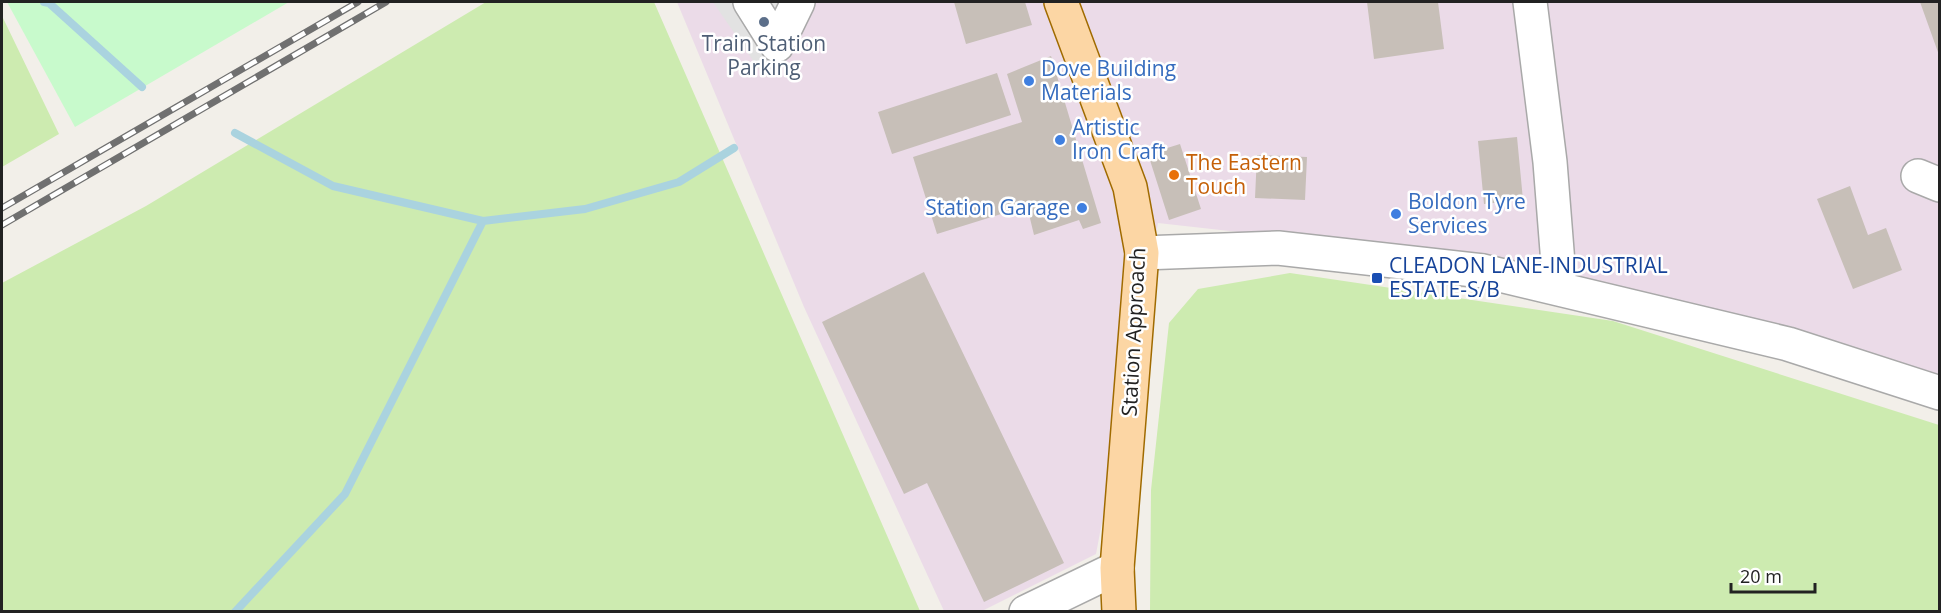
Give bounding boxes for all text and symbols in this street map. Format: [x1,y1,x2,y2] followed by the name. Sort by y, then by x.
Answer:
[757,15,771,29] marker: Train Station Parking
[702,29,826,81] place label: Train Station Parking
[1041,54,1176,106] place label: Dove Building Materials
[1022,74,1036,88] marker: Dove Building Materials
[1072,113,1165,165] place label: Artistic Iron Craft
[1053,133,1067,147] marker: Artistic Iron Craft
[1186,148,1302,200] place label: The Eastern Touch
[1167,168,1181,182] marker: The Eastern Touch
[1408,187,1526,239] place label: Boldon Tyre Services
[925,193,1070,221] place label: Station Garage
[1075,201,1089,215] marker: Station Garage
[1389,207,1403,221] marker: Boldon Tyre Services
[1115,247,1151,417] street label: Station Approach
[1389,251,1668,303] place label: CLEADON LANE-INDUSTRIAL ESTATE-S/B
[1370,271,1384,285] marker: CLEADON LANE-INDUSTRIAL ESTATE-S/B
[1731,556,1815,594] scale bar
[1740,564,1782,588] text: 20 m

